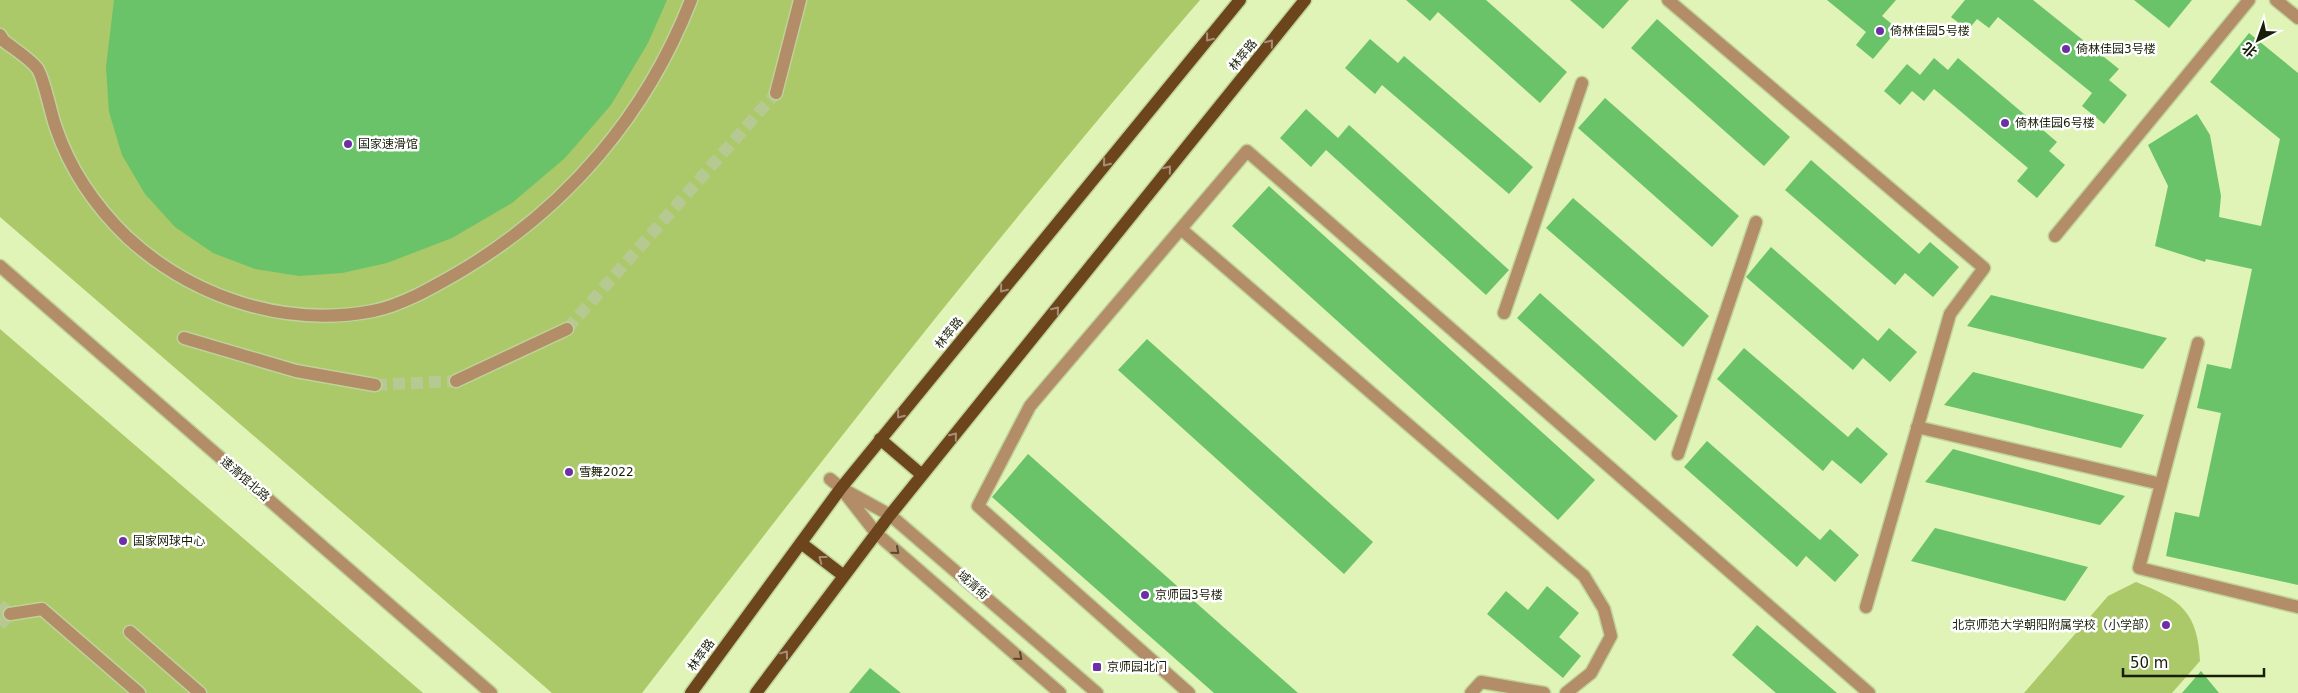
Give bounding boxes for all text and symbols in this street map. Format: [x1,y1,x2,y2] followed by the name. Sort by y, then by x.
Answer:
[2233,15,2283,65] north arrow
[1890,24,1970,38] place label: 倚林佳园5号楼
[1874,25,1886,37] marker: 倚林佳园5号楼
[1205,32,1214,41] one-way arrow
[1226,37,1260,73] street label: 林萃路
[2239,39,2260,60] text: 北
[1265,40,1273,49] one-way arrow
[2076,42,2156,56] place label: 倚林佳园3号楼
[2060,43,2072,55] marker: 倚林佳园3号楼
[2015,116,2095,130] place label: 倚林佳园6号楼
[1999,117,2011,129] marker: 倚林佳园6号楼
[358,137,418,151] place label: 国家速滑馆
[342,138,354,150] marker: 国家速滑馆
[1102,158,1111,167] one-way arrow
[1163,166,1171,175] one-way arrow
[1000,283,1008,292] one-way arrow
[1050,306,1059,315] one-way arrow
[932,315,966,351] street label: 林萃路
[897,409,906,418] one-way arrow
[948,433,956,442] one-way arrow
[218,454,272,504] street label: 速滑馆北路
[579,465,634,479] place label: 雪舞2022
[563,466,575,478] marker: 雪舞2022
[133,534,205,548] place label: 国家网球中心
[117,535,129,547] marker: 国家网球中心
[891,545,900,554] one-way arrow
[819,557,828,565] one-way arrow
[955,568,991,602] street label: 域清街
[1155,588,1223,602] place label: 京师园3号楼
[1139,589,1151,601] marker: 京师园3号楼
[1952,618,2156,632] place label: 北京师范大学朝阳附属学校（小学部）
[2160,619,2172,631] marker: 北京师范大学朝阳附属学校（小学部）
[685,636,717,674] street label: 林萃路
[2123,646,2264,678] scale bar
[780,651,788,660] one-way arrow
[1013,651,1022,660] one-way arrow
[2130,654,2168,672] text: 50 m
[1107,660,1167,674] place label: 京师园北门
[1091,661,1103,673] marker: 京师园北门

